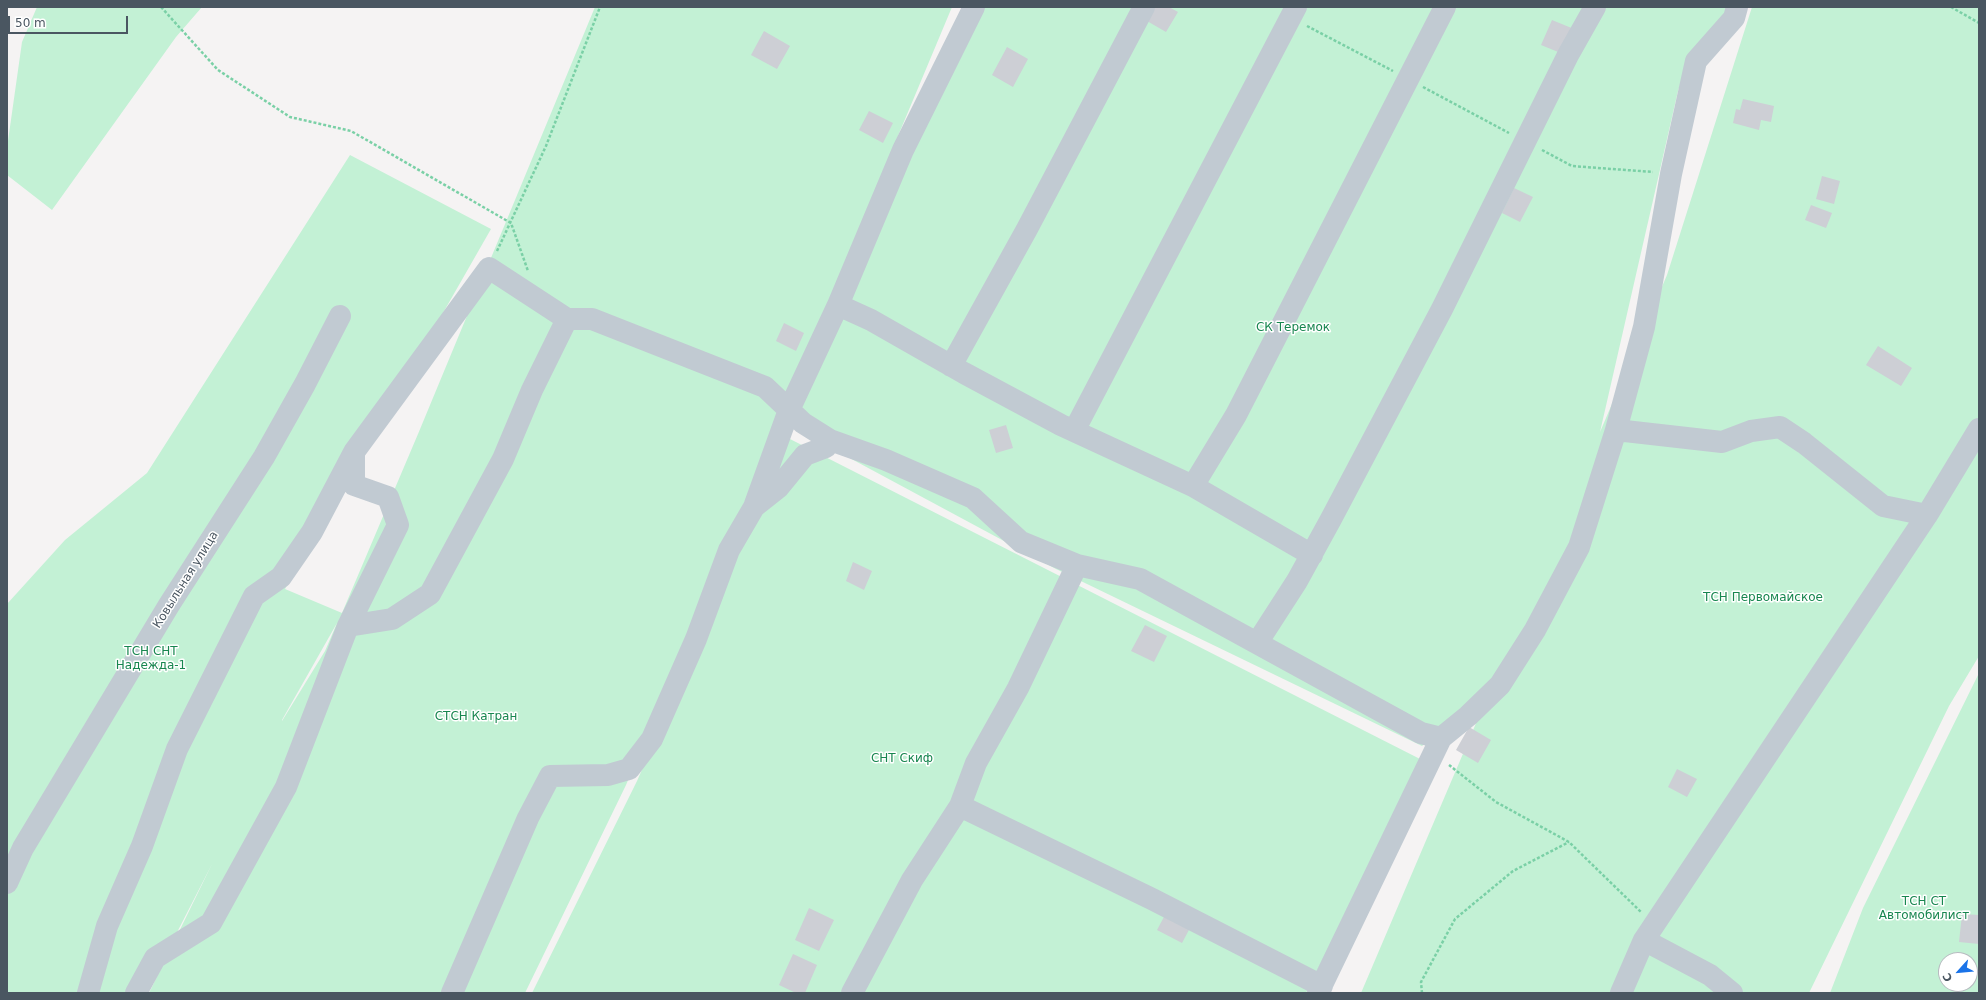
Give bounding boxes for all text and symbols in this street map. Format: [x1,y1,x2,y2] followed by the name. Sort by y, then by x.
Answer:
[10,8,130,34] scale bar
[15,16,46,30] text: 50 m
[1256,321,1330,335] park label: СК Теремок
[150,529,222,631] street label: Ковыльная улица
[1703,591,1823,605] park label: ТСН Первомайское
[116,645,186,673] park label: ТСН СНТ Надежда-1
[435,710,517,724] park label: СТСН Катран
[871,752,933,766] park label: СНТ Скиф
[1879,895,1969,923] park label: ТСН СТ Автомобилист
[1938,952,1978,992] north arrow
[1940,971,1955,984] text: С

